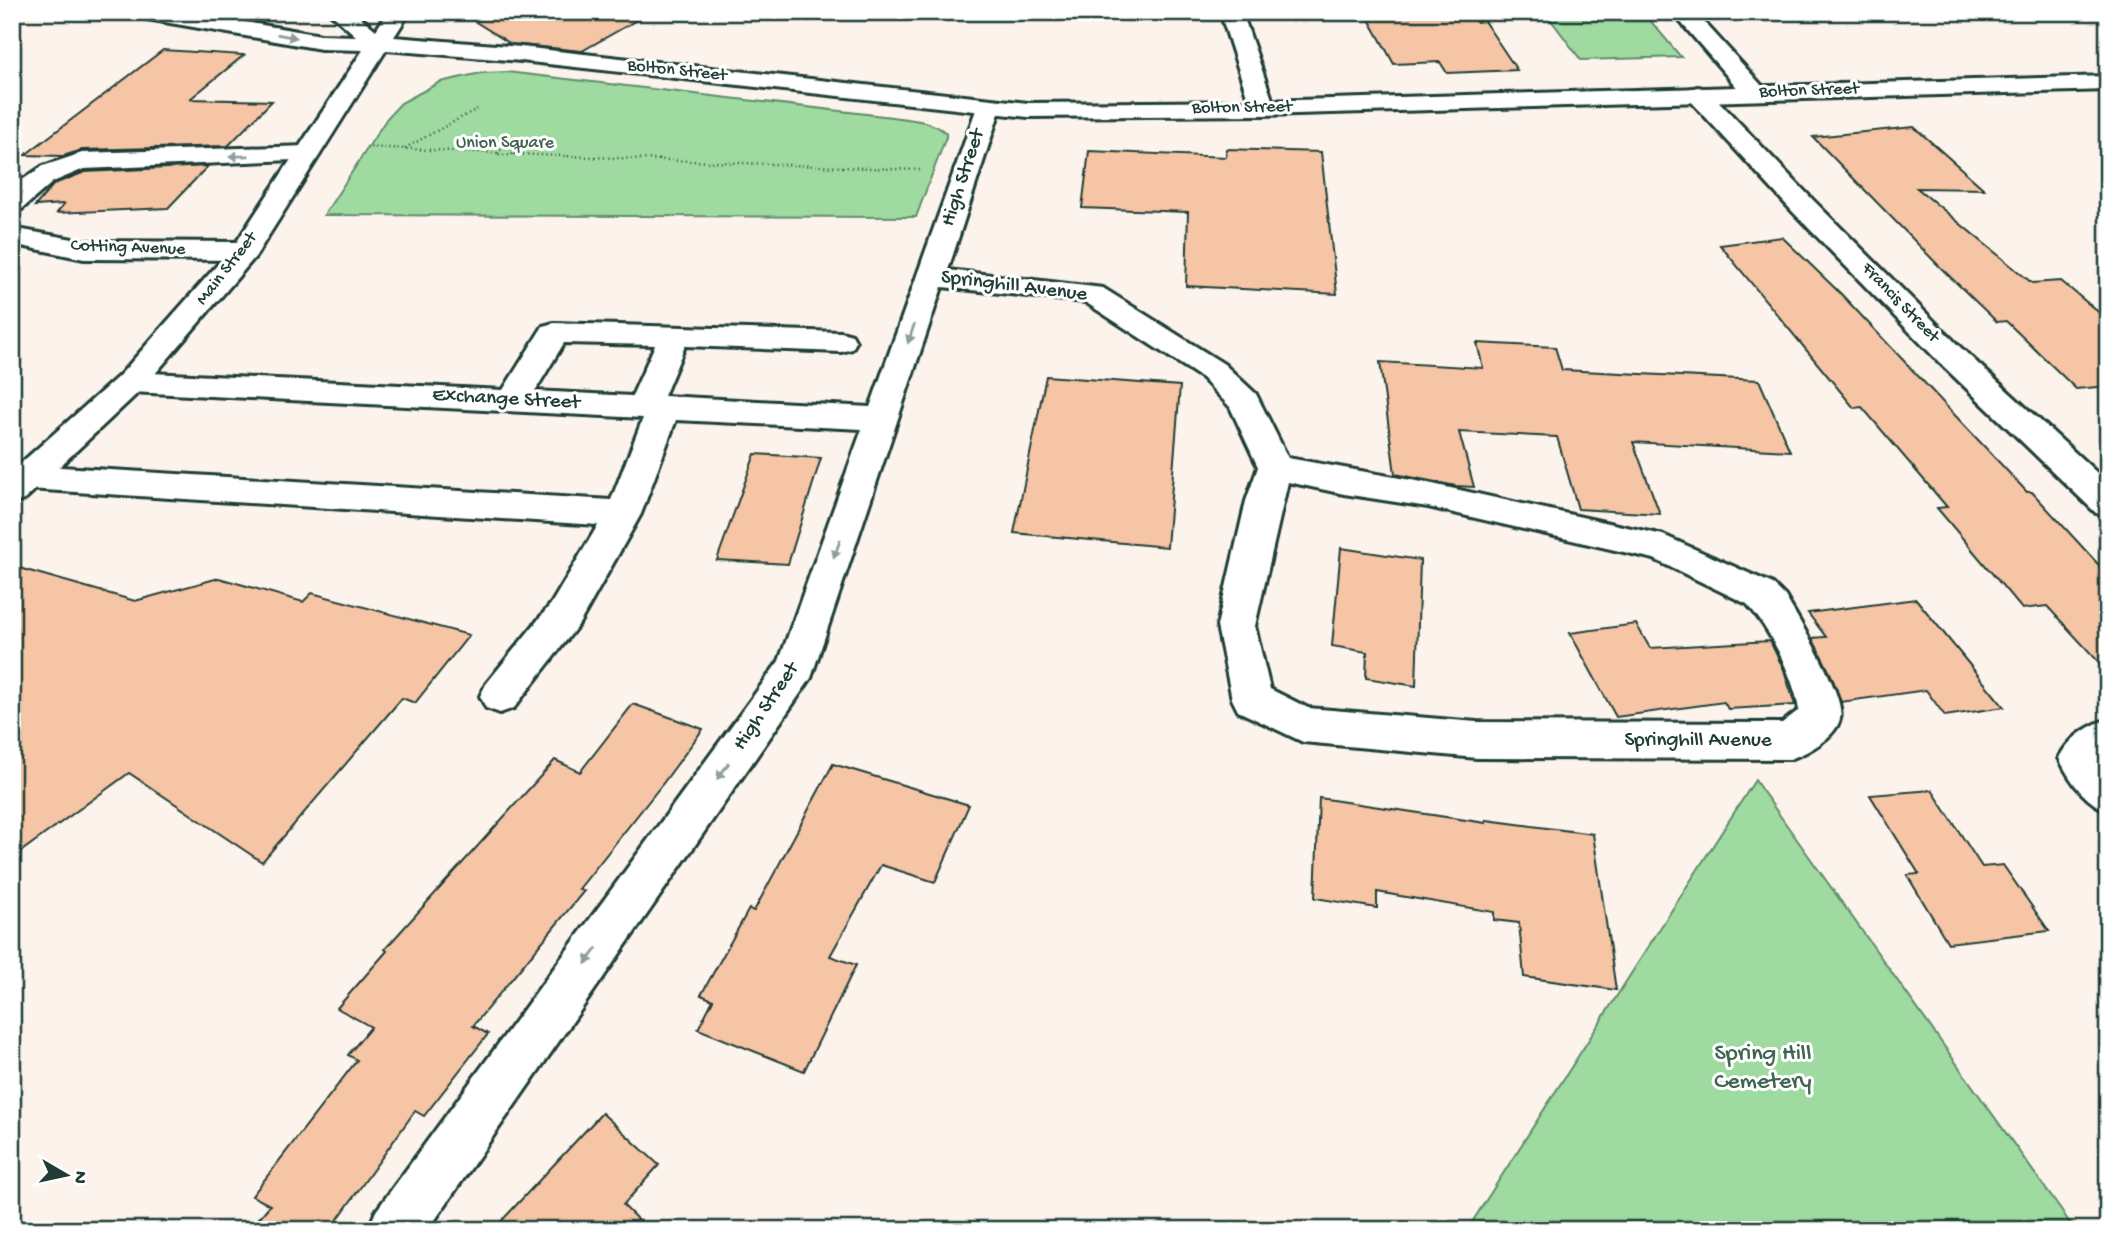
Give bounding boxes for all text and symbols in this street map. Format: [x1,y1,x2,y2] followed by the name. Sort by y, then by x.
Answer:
[276,31,298,42] one-way arrow
[625,55,729,87] street label: Bolton Street
[1758,79,1861,103] street label: Bolton Street
[1191,97,1294,119] street label: Bolton Street
[937,124,992,230] street label: High Street
[456,133,555,154] park label: Union Square
[228,150,250,161] one-way arrow
[192,227,263,310] street label: Main Street
[70,236,186,261] street label: Cotting Avenue
[1856,258,1944,349] street label: Francis Street
[939,266,1090,309] street label: Springhill Avenue
[905,323,916,344] one-way arrow
[431,384,583,416] street label: Exchange Street
[831,539,842,560] one-way arrow
[728,656,807,756] street label: High Street
[1624,729,1773,754] street label: Springhill Avenue
[716,762,730,780] one-way arrow
[584,947,598,965] one-way arrow
[1714,1040,1812,1097] park label: Spring Hill Cemetery
[32,1140,102,1210] north arrow
[67,1169,92,1185] text: N

